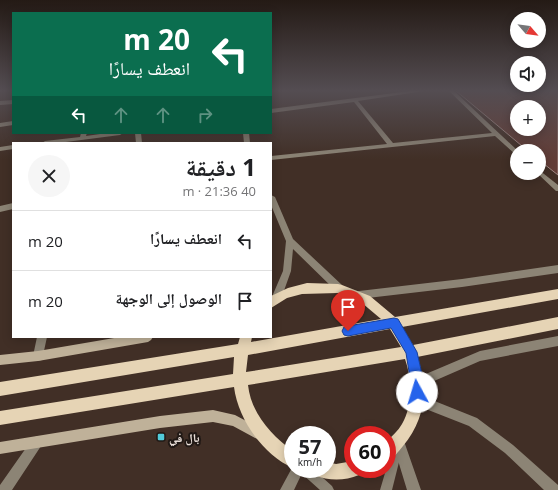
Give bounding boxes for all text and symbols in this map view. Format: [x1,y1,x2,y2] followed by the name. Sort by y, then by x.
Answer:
[510,12,546,48] north arrow
[510,12,546,180] map controls
[123,20,190,58] text: 20 m
[204,28,256,80] icon: left
[109,56,190,80] text: انعطف يسارًا
[510,56,546,92] button: sound
[510,100,546,136] button: +
[68,104,90,126] icon: left
[110,104,132,126] icon: ahead
[152,104,174,126] icon: ahead
[194,104,216,126] icon: right
[510,144,546,180] button: −
[186,150,256,183] text: 1 دقيقة
[28,155,70,197] button: close
[182,182,256,200] text: 40 m · 21:36
[150,228,222,248] text: انعطف يسارًا
[234,230,256,252] icon: left
[28,231,63,251] text: 20 m
[116,288,222,308] text: الوصول إلى الوجهة
[234,290,256,312] icon: arrive
[331,290,365,331] pin
[28,291,63,311] text: 20 m
[337,296,359,318] icon: arrive
[396,371,438,413] position arrow
[344,426,396,478] speed limit sign: 60
[169,429,200,447] place label: بال في
[156,432,166,442] marker: بال في
[299,433,321,460] text: 57
[298,455,322,469] text: km/h

